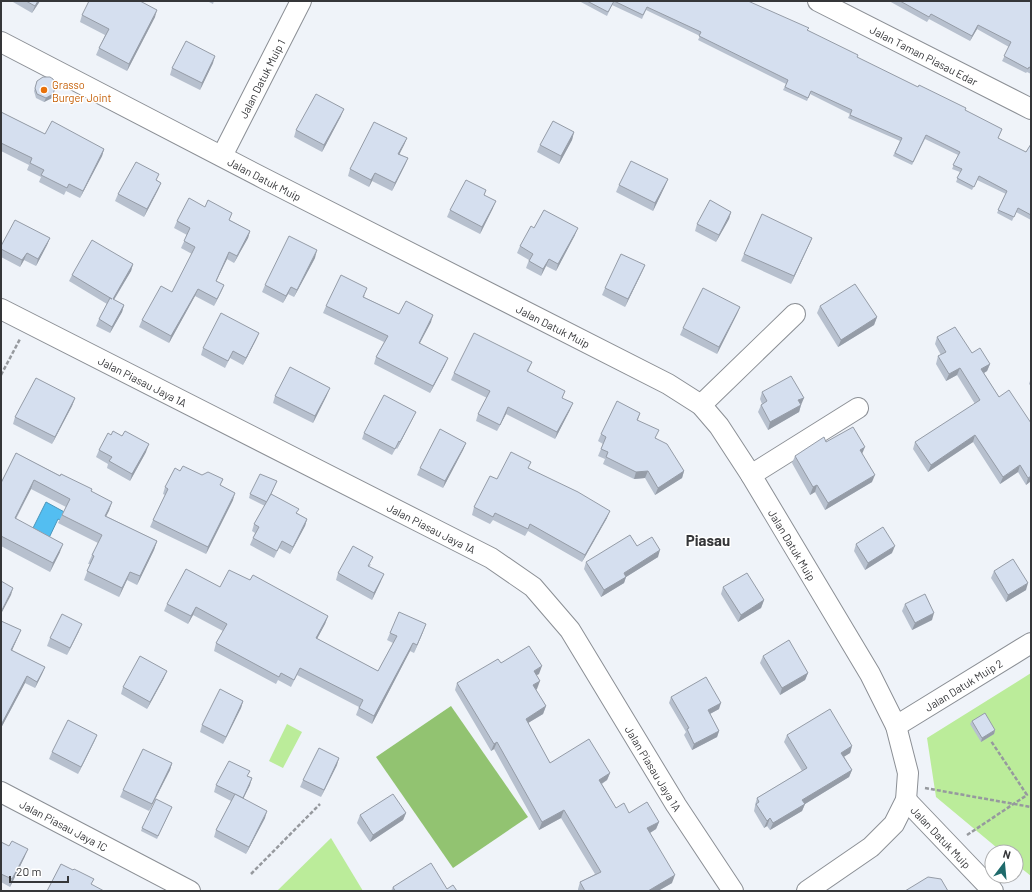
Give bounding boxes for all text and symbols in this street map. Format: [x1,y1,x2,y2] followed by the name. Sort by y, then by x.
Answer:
[868,22,980,88] street label: Jalan Taman Piasau Edar
[236,37,287,120] street label: Jalan Datuk Muip 1
[52,78,112,104] place label: Grasso Burger Joint
[39,85,49,95] marker: Grasso Burger Joint
[226,154,304,203] street label: Jalan Datuk Muip
[514,302,592,350] street label: Jalan Datuk Muip
[96,353,189,409] street label: Jalan Piasau Jaya 1A
[385,500,478,556] street label: Jalan Piasau Jaya 1A
[766,507,819,583] street label: Jalan Datuk Muip
[686,531,730,549] district label: Piasau
[922,656,1005,713] street label: Jalan Datuk Muip 2
[623,723,685,814] street label: Jalan Piasau Jaya 1A
[18,797,110,853] street label: Jalan Piasau Jaya 1C
[909,803,974,871] street label: Jalan Datuk Muip
[984,844,1024,884] north arrow
[1002,847,1012,861] text: N
[10,858,68,884] scale bar
[16,864,42,878] text: 20 m

